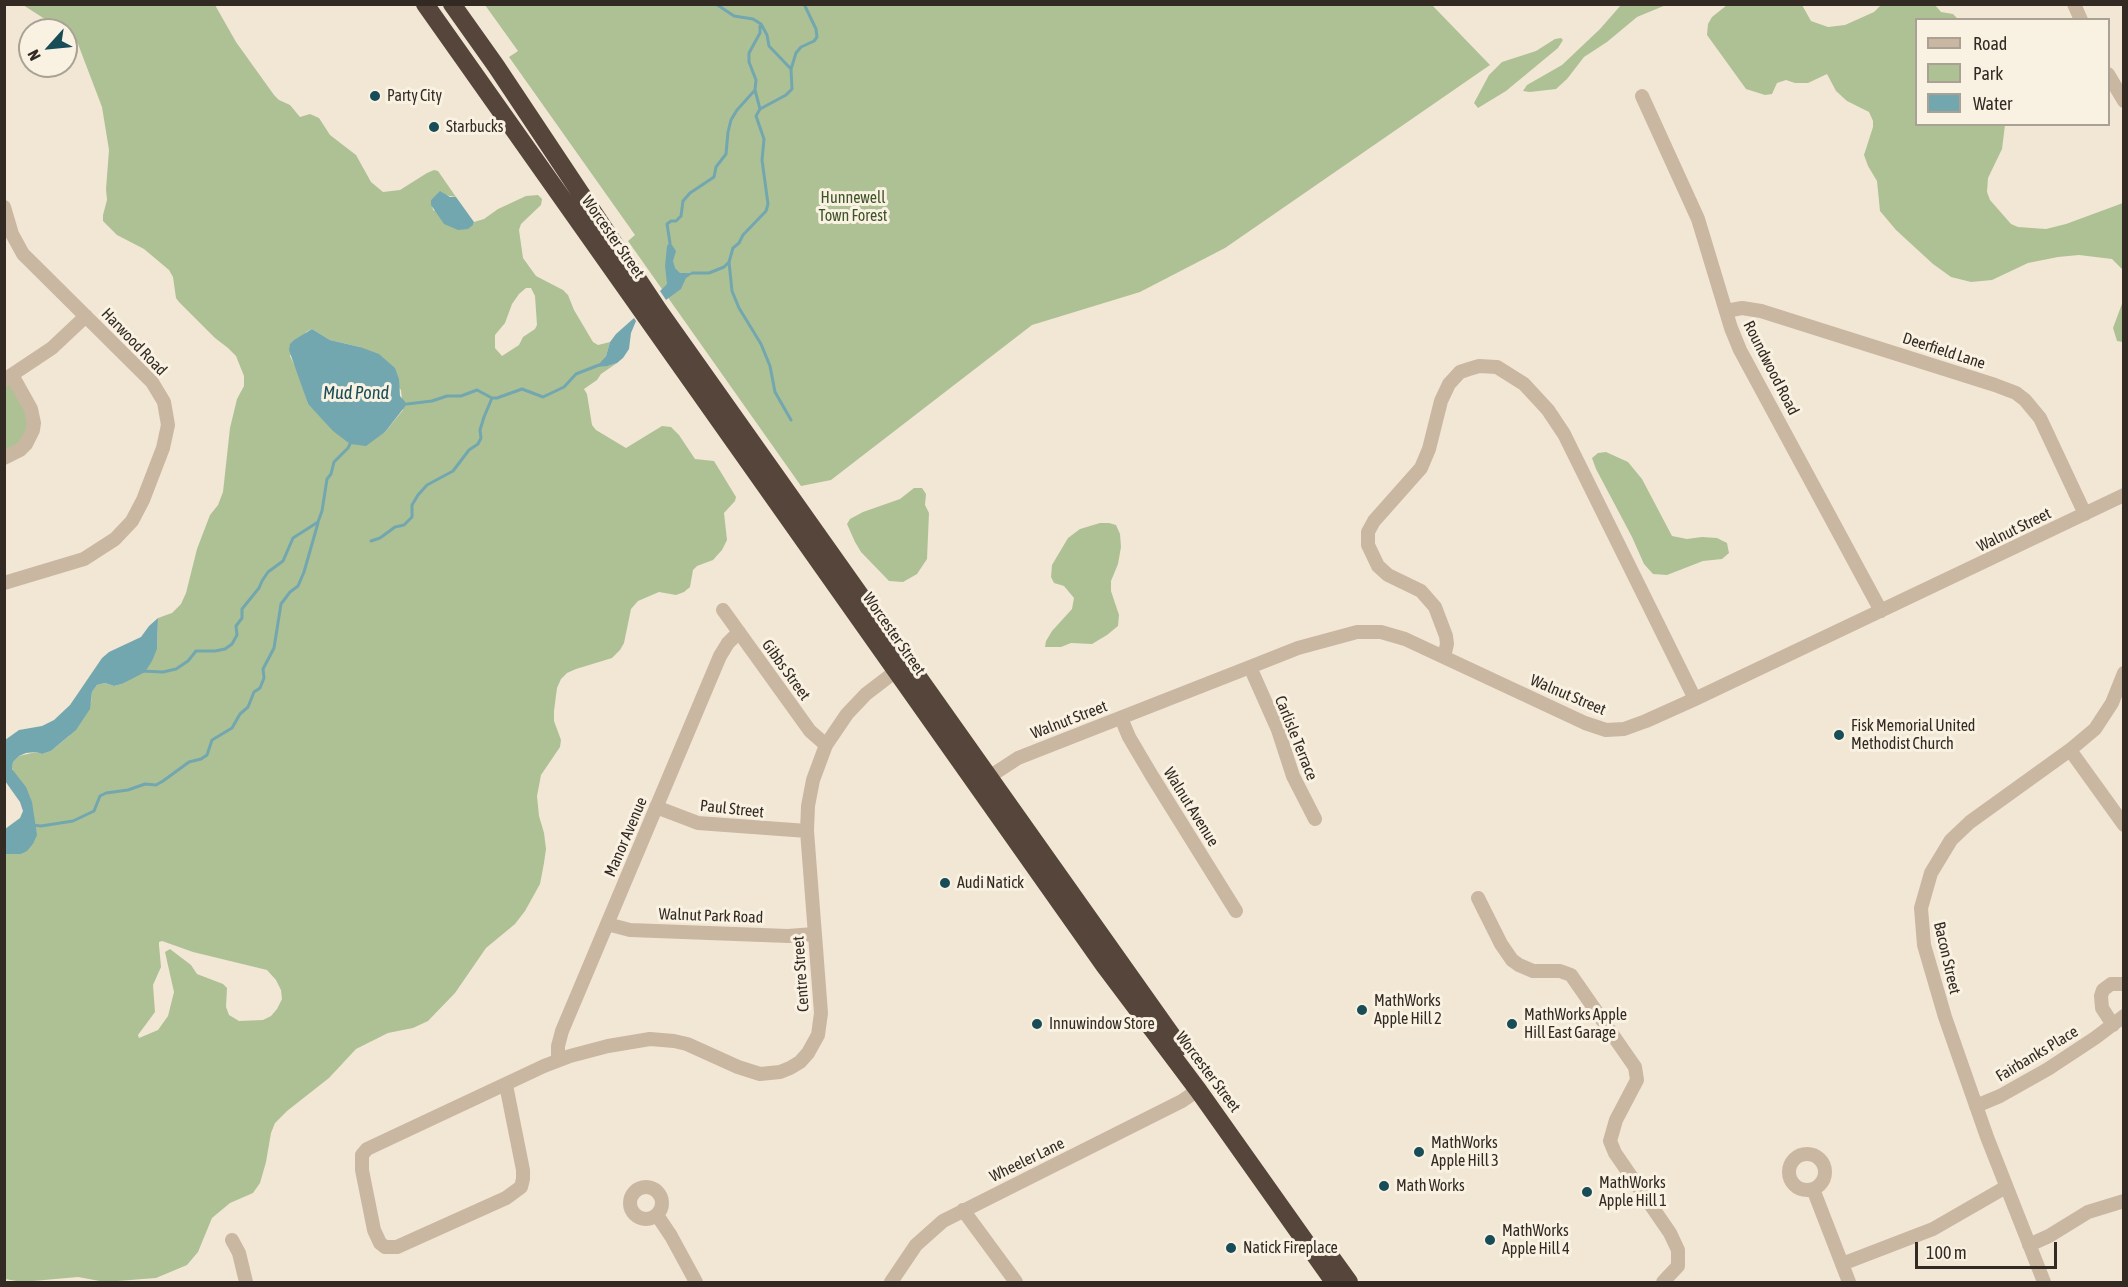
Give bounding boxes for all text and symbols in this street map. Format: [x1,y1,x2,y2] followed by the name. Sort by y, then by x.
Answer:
[18,18,78,78] north arrow
[1915,18,2110,126] legend
[1973,33,2007,54] text: Road
[24,47,44,64] text: N
[1973,63,2003,84] text: Park
[387,86,442,106] place label: Party City
[368,89,382,103] marker: Party City
[1973,93,2012,114] text: Water
[446,117,503,137] place label: Starbucks
[427,120,441,134] marker: Starbucks
[819,188,887,226] park label: Hunnewell Town Forest
[578,192,648,282] street label: Worcester Street
[97,304,171,380] street label: Harwood Road
[1739,318,1803,418] street label: Roundwood Road
[1900,329,1988,373] street label: Deerfield Lane
[323,382,389,404] water label: Mud Pond
[1974,504,2054,556] street label: Walnut Street
[859,589,929,679] street label: Worcester Street
[758,636,814,704] street label: Gibbs Street
[1527,670,1609,720] street label: Walnut Street
[1270,693,1322,783] street label: Carlisle Terrace
[1028,697,1110,743] street label: Walnut Street
[1851,716,1975,754] place label: Fisk Memorial United Methodist Church
[1832,728,1846,742] marker: Fisk Memorial United Methodist Church
[1159,764,1223,850] street label: Walnut Avenue
[601,794,651,880] street label: Manor Avenue
[699,796,765,822] street label: Paul Street
[957,873,1024,893] place label: Audi Natick
[938,876,952,890] marker: Audi Natick
[658,905,764,927] street label: Walnut Park Road
[1929,920,1965,996] street label: Bacon Street
[789,935,813,1013] street label: Centre Street
[1374,991,1442,1029] place label: MathWorks Apple Hill 2
[1355,1003,1369,1017] marker: MathWorks Apple Hill 2
[1524,1005,1627,1043] place label: MathWorks Apple Hill East Garage
[1049,1014,1155,1034] place label: Innuwindow Store
[1030,1017,1044,1031] marker: Innuwindow Store
[1505,1017,1519,1031] marker: MathWorks Apple Hill East Garage
[1992,1022,2082,1086] street label: Fairbanks Place
[1171,1028,1245,1116] street label: Worcester Street
[1431,1133,1499,1171] place label: MathWorks Apple Hill 3
[987,1134,1067,1186] street label: Wheeler Lane
[1412,1145,1426,1159] marker: MathWorks Apple Hill 3
[1599,1173,1667,1211] place label: MathWorks Apple Hill 1
[1396,1176,1465,1196] place label: Math Works
[1377,1179,1391,1193] marker: Math Works
[1580,1185,1594,1199] marker: MathWorks Apple Hill 1
[1502,1221,1570,1259] place label: MathWorks Apple Hill 4
[1918,1230,2060,1268] scale bar
[1483,1233,1497,1247] marker: MathWorks Apple Hill 4
[1243,1238,1338,1258] place label: Natick Fireplace
[1224,1241,1238,1255] marker: Natick Fireplace
[1926,1242,1967,1263] text: 100 m

